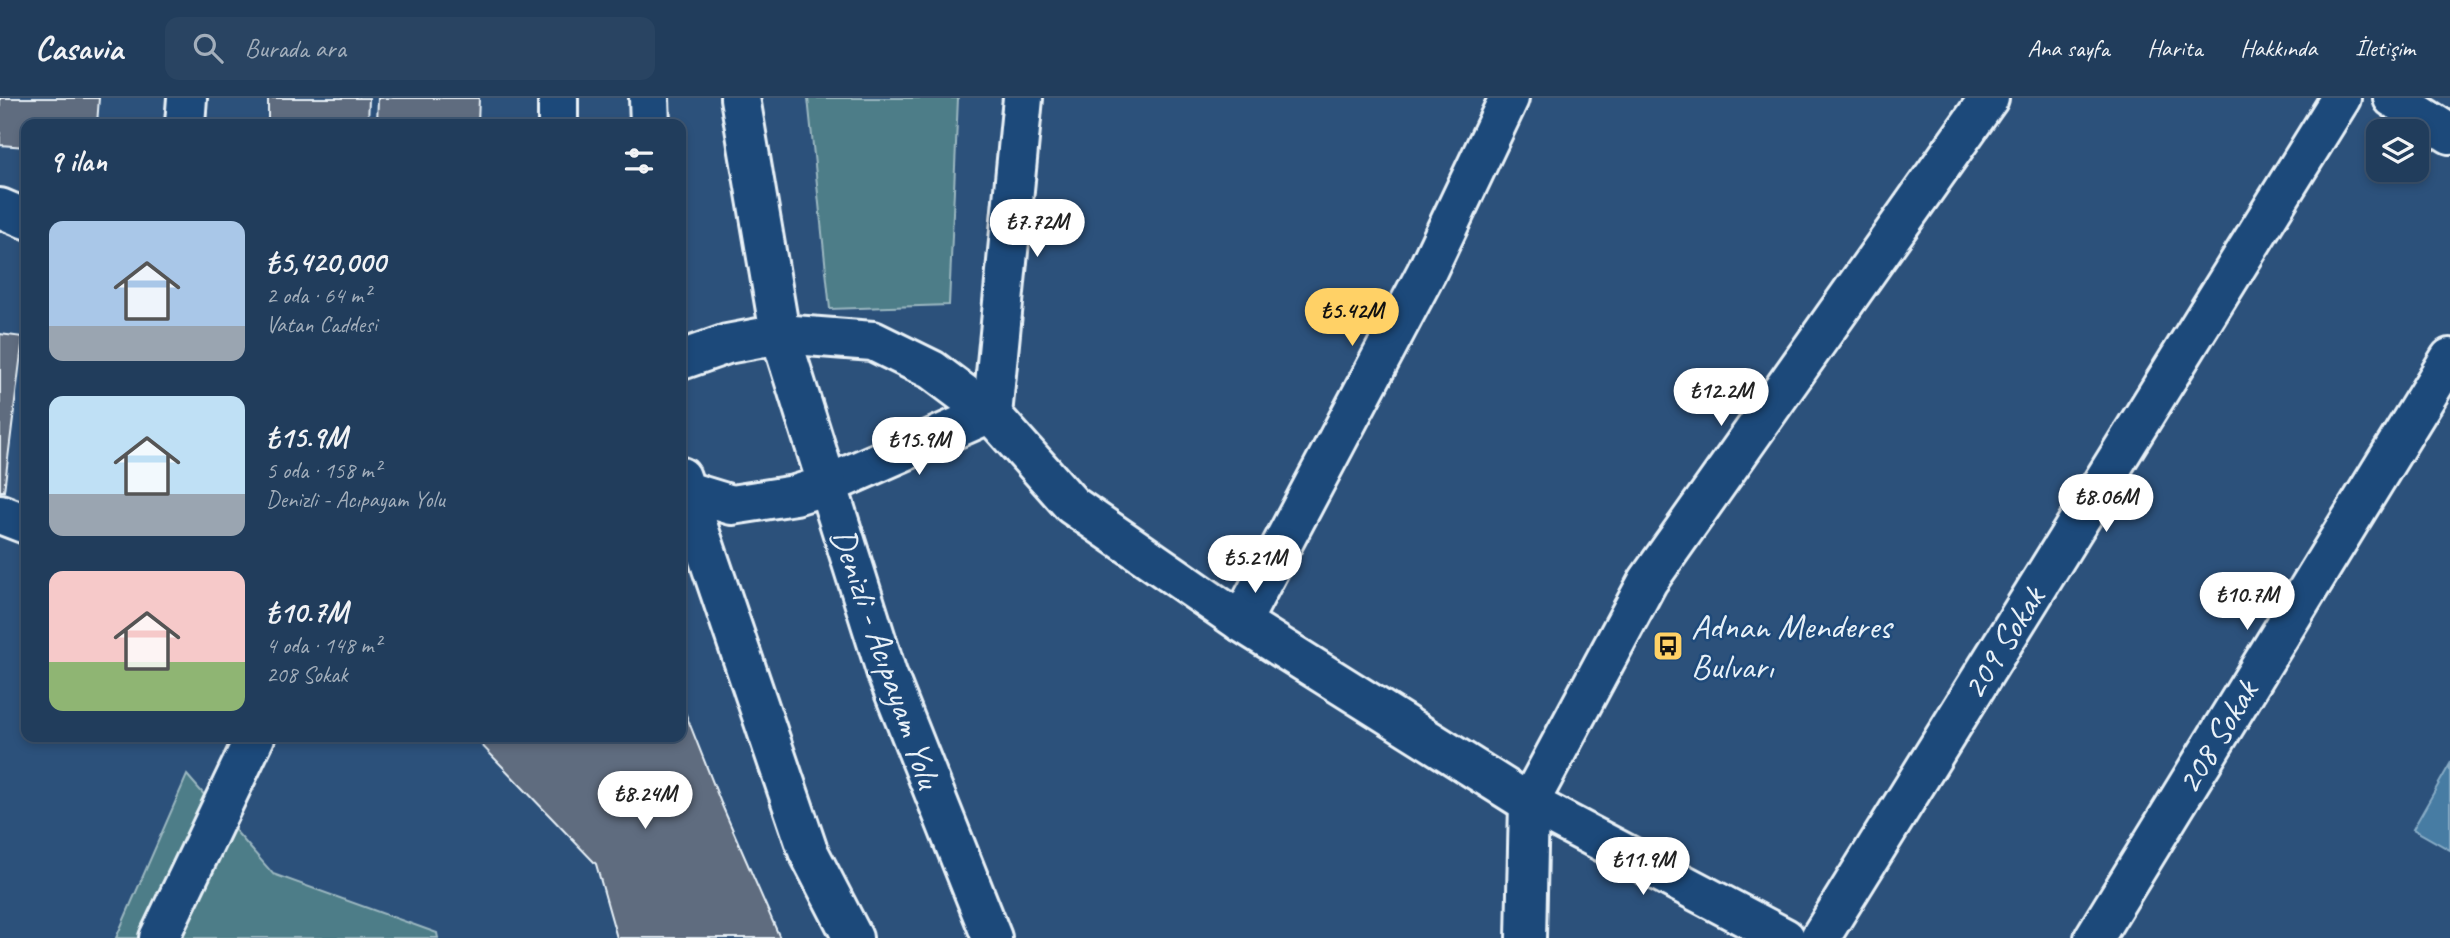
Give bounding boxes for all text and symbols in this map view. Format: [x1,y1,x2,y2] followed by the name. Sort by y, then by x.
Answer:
[165,17,655,80] search box
[35,27,123,69] text: Casavia
[189,29,227,67] icon: search
[245,32,346,65] text: Burada ara
[2028,33,2109,63] text: Ana sayfa
[2147,33,2202,63] text: Harita
[2240,33,2317,63] text: Hakkında
[2355,33,2415,63] text: İletişim
[2366,119,2429,182] map controls
[2366,119,2429,182] button: layers
[49,142,107,180] text: 9 ilan
[620,142,658,180] icon: filters
[980,200,1094,259] pin: ₺7.72M
[1006,207,1068,236] text: ₺7.72M
[266,243,385,281] text: ₺5,420,000
[105,249,189,333] icon: home
[266,281,370,310] text: 2 oda · 64 m²
[1295,288,1409,348] pin: ₺5.42M
[1321,296,1383,325] text: ₺5.42M
[266,310,377,339] text: Vatan Caddesi
[1664,368,1778,428] pin: ₺12.2M
[1690,376,1752,405] text: ₺12.2M
[266,418,347,456] text: ₺15.9M
[862,418,976,477] pin: ₺15.9M
[105,424,189,508] icon: home
[888,425,950,454] text: ₺15.9M
[266,456,381,485] text: 5 oda · 158 m²
[2049,474,2163,534] pin: ₺8.06M
[2074,482,2138,511] text: ₺8.06M
[266,485,445,514] text: Denizli - Acıpayam Yolu
[820,522,952,796] street label: Denizli - Acıpayam Yolu
[1198,536,1312,595] pin: ₺5.21M
[1224,543,1286,572] text: ₺5.21M
[2190,573,2304,632] pin: ₺10.7M
[1951,576,2056,708] street label: 209 Sokak
[2216,580,2278,609] text: ₺10.7M
[266,593,348,631] text: ₺10.7M
[105,599,189,683] icon: home
[1691,604,1894,689] place label: Adnan Menderes Bulvarı
[1651,629,1685,663] bus stop icon: Adnan Menderes Bulvarı
[266,631,381,660] text: 4 oda · 148 m²
[266,660,348,689] text: 208 Sokak
[2166,670,2269,802] street label: 208 Sokak
[588,772,702,831] pin: ₺8.24M
[614,779,676,808] text: ₺8.24M
[1586,838,1700,897] pin: ₺11.9M
[1612,845,1674,874] text: ₺11.9M

